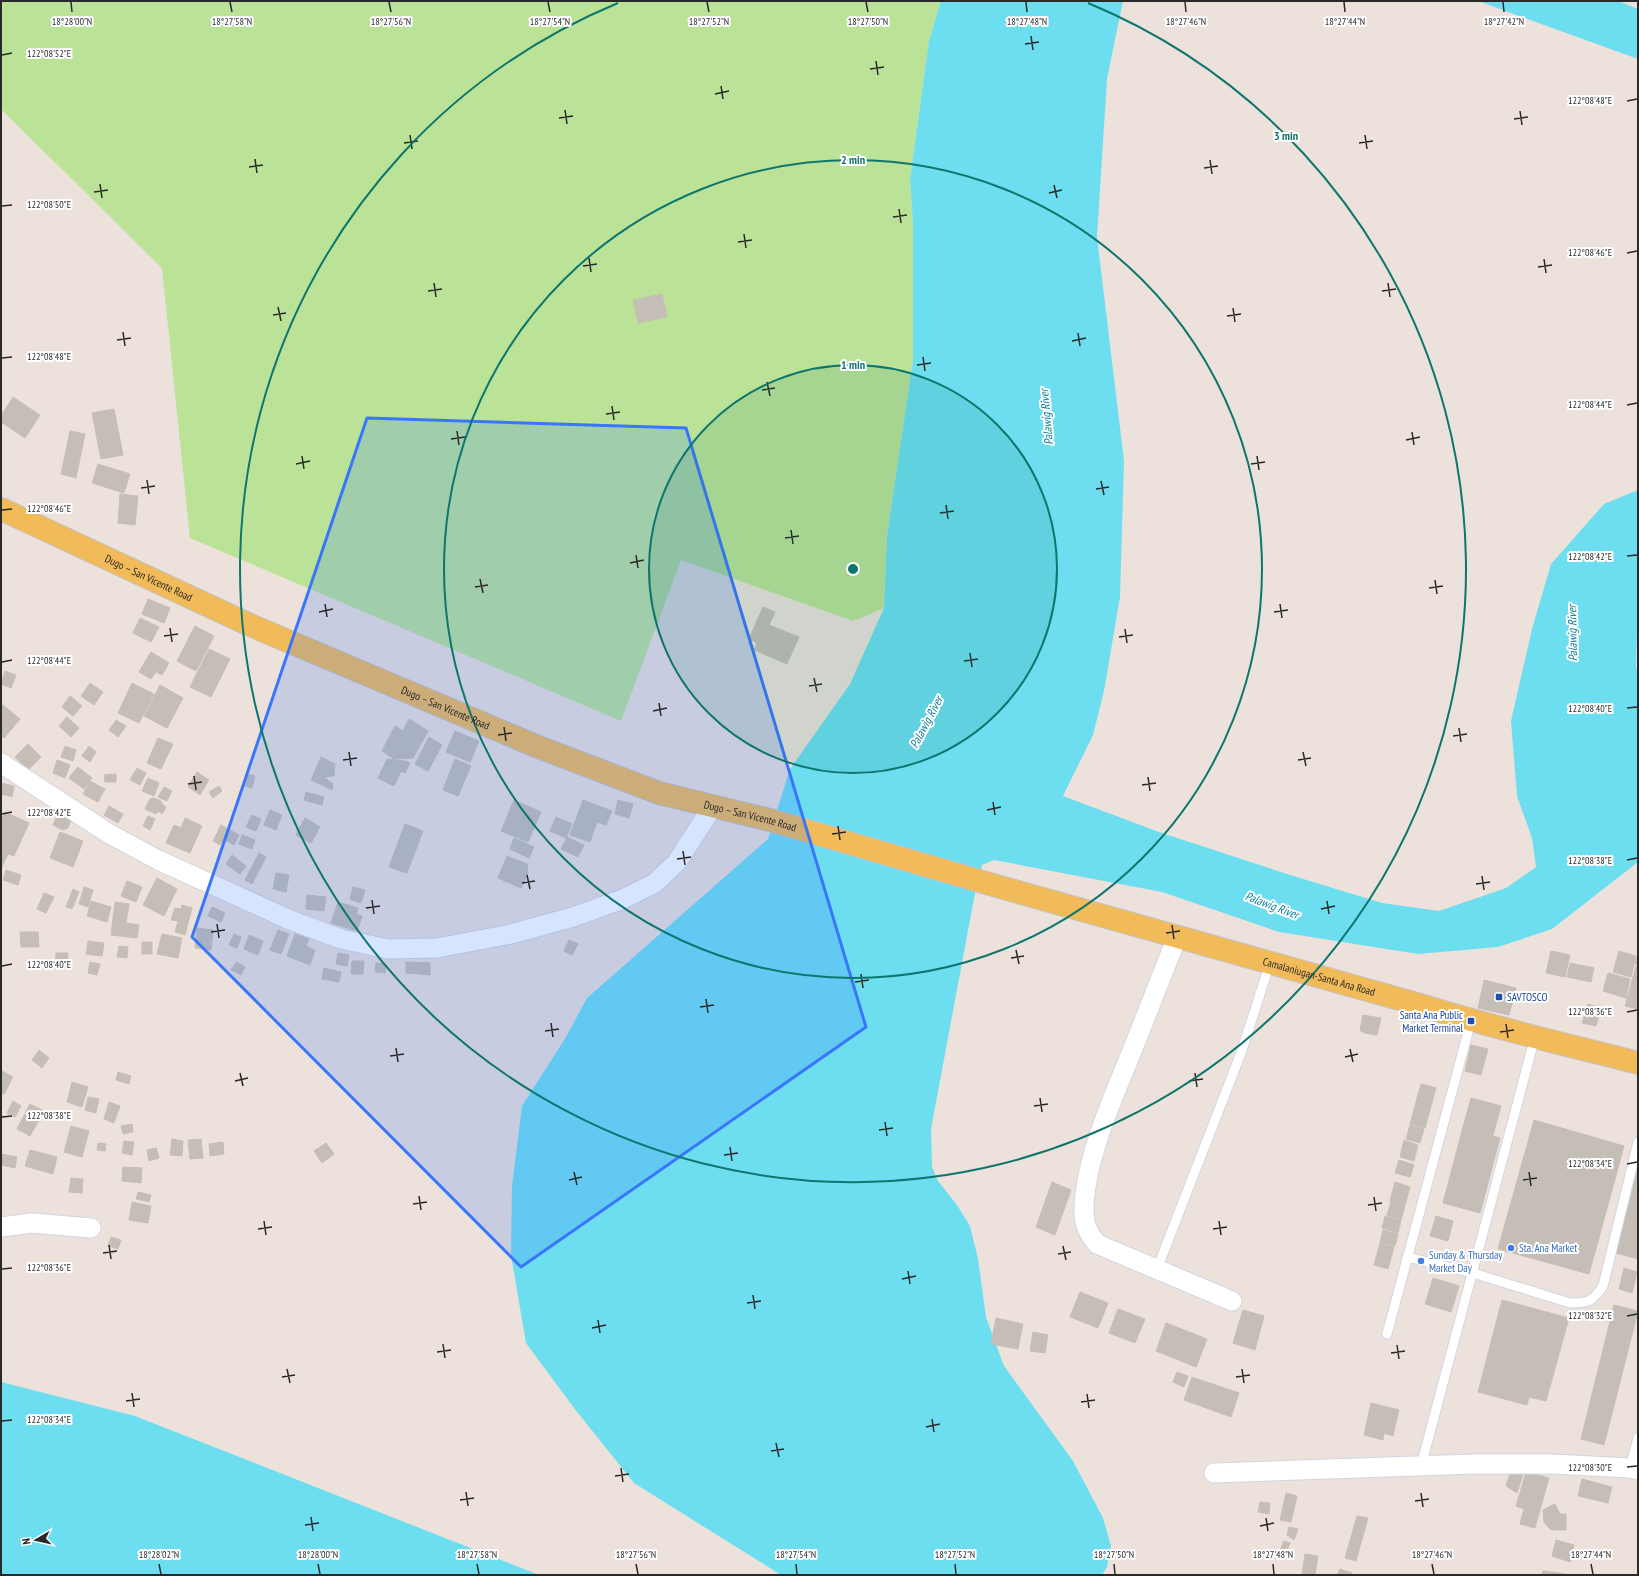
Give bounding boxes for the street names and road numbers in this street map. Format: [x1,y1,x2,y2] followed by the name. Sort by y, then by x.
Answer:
[103,551,195,604] street label: Dugo – San Vicente Road
[399,683,492,733] street label: Dugo – San Vicente Road
[703,797,798,834] street label: Dugo – San Vicente Road
[1261,954,1377,999] street label: Camalaniugan-Santa Ana Road

